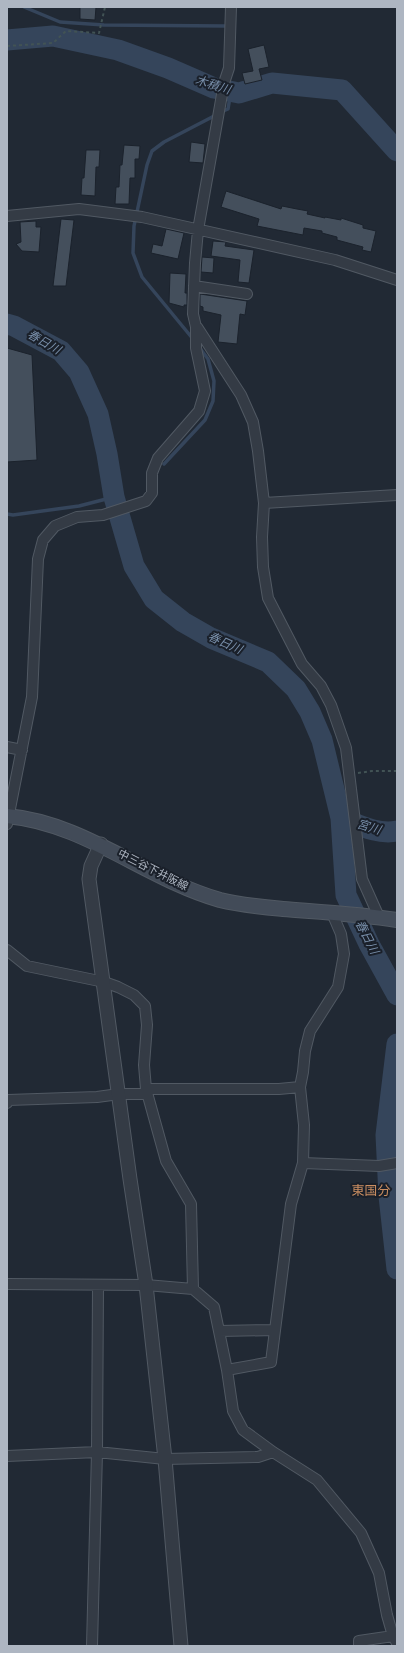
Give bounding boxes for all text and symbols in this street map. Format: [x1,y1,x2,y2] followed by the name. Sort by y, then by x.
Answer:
[194,73,234,98] water label: 木積川
[25,327,65,358] water label: 春日川
[206,629,246,658] water label: 春日川
[355,817,384,838] water label: 宮川
[116,847,190,893] street label: 中三谷下井阪線
[353,918,382,958] water label: 春日川
[351,1183,391,1198] district label: 東国分

